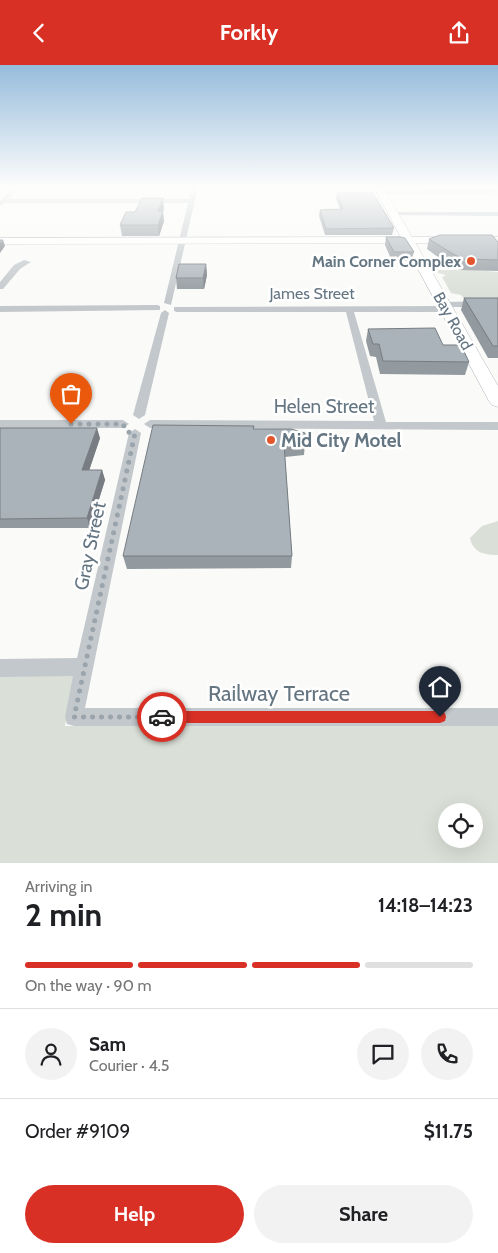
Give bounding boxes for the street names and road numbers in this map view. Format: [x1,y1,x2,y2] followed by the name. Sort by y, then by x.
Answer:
[268,284,355,303] street label: James Street
[429,289,477,353] street label: Bay Road
[274,395,375,418] street label: Helen Street
[69,499,111,592] street label: Gray Street
[208,680,350,707] street label: Railway Terrace

